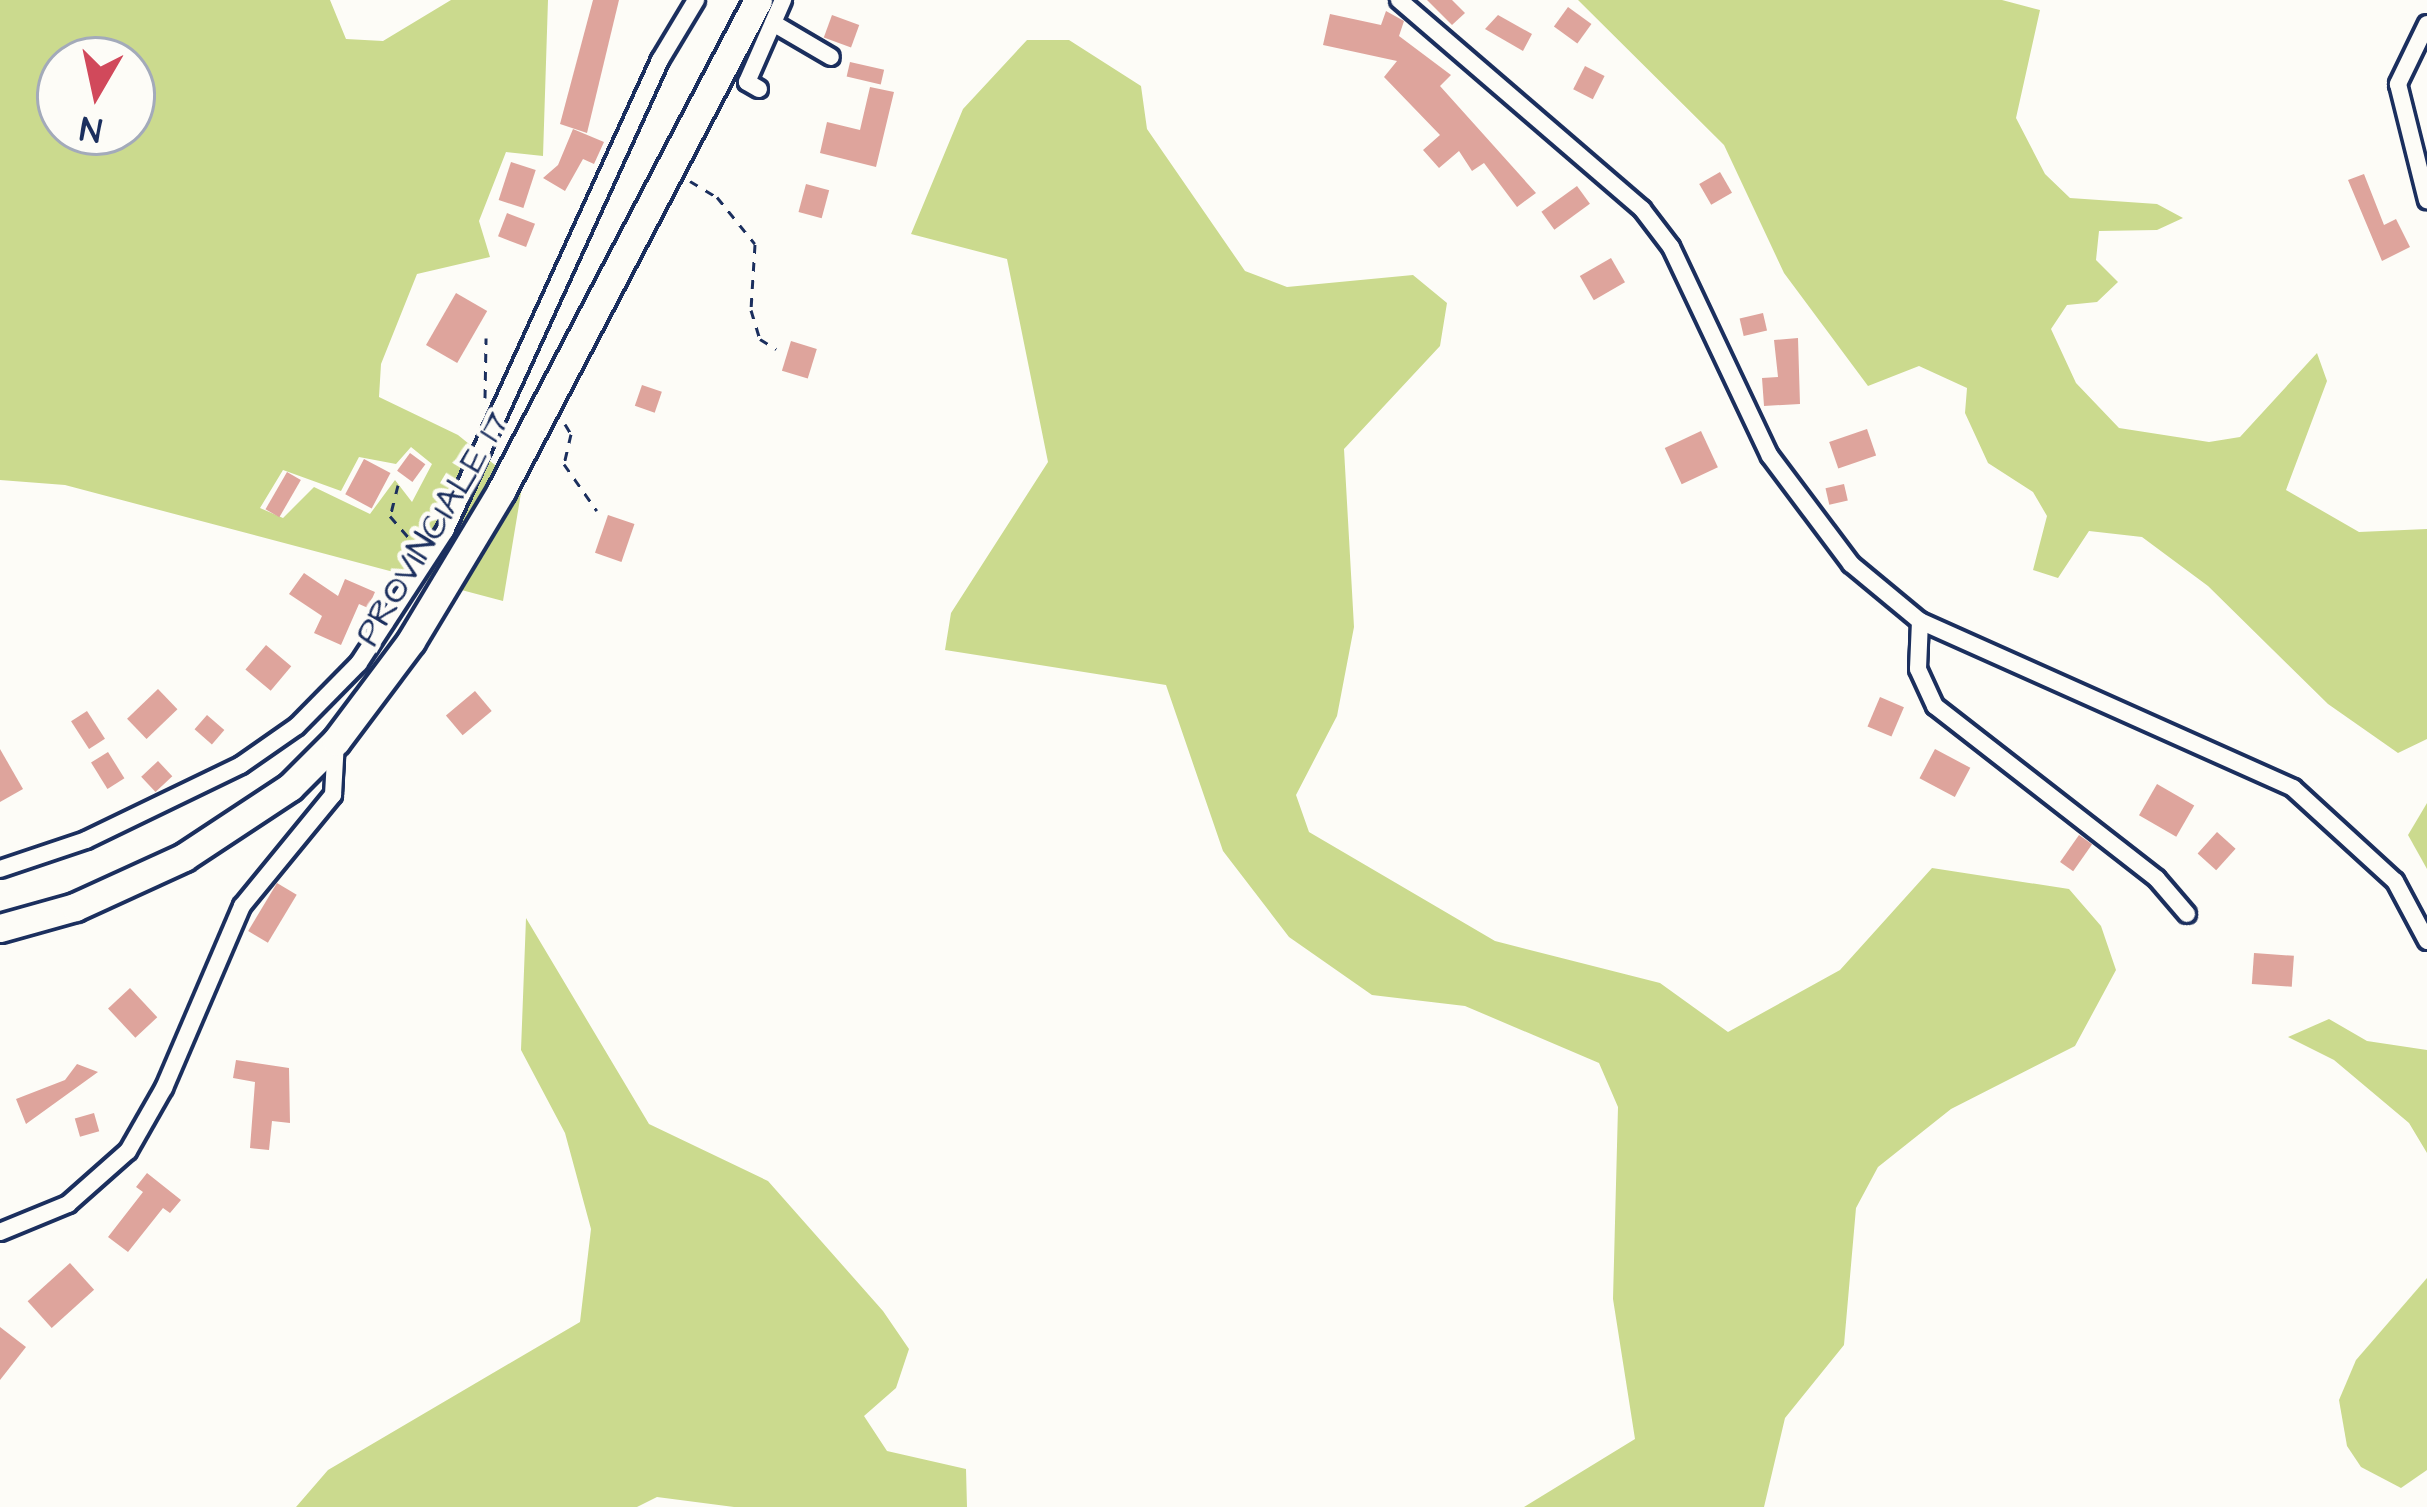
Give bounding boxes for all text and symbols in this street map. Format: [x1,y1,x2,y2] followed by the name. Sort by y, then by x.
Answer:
[36,36,156,156] north arrow
[77,104,105,153] text: N
[346,404,520,654] street label: PROVINCIALE 17

